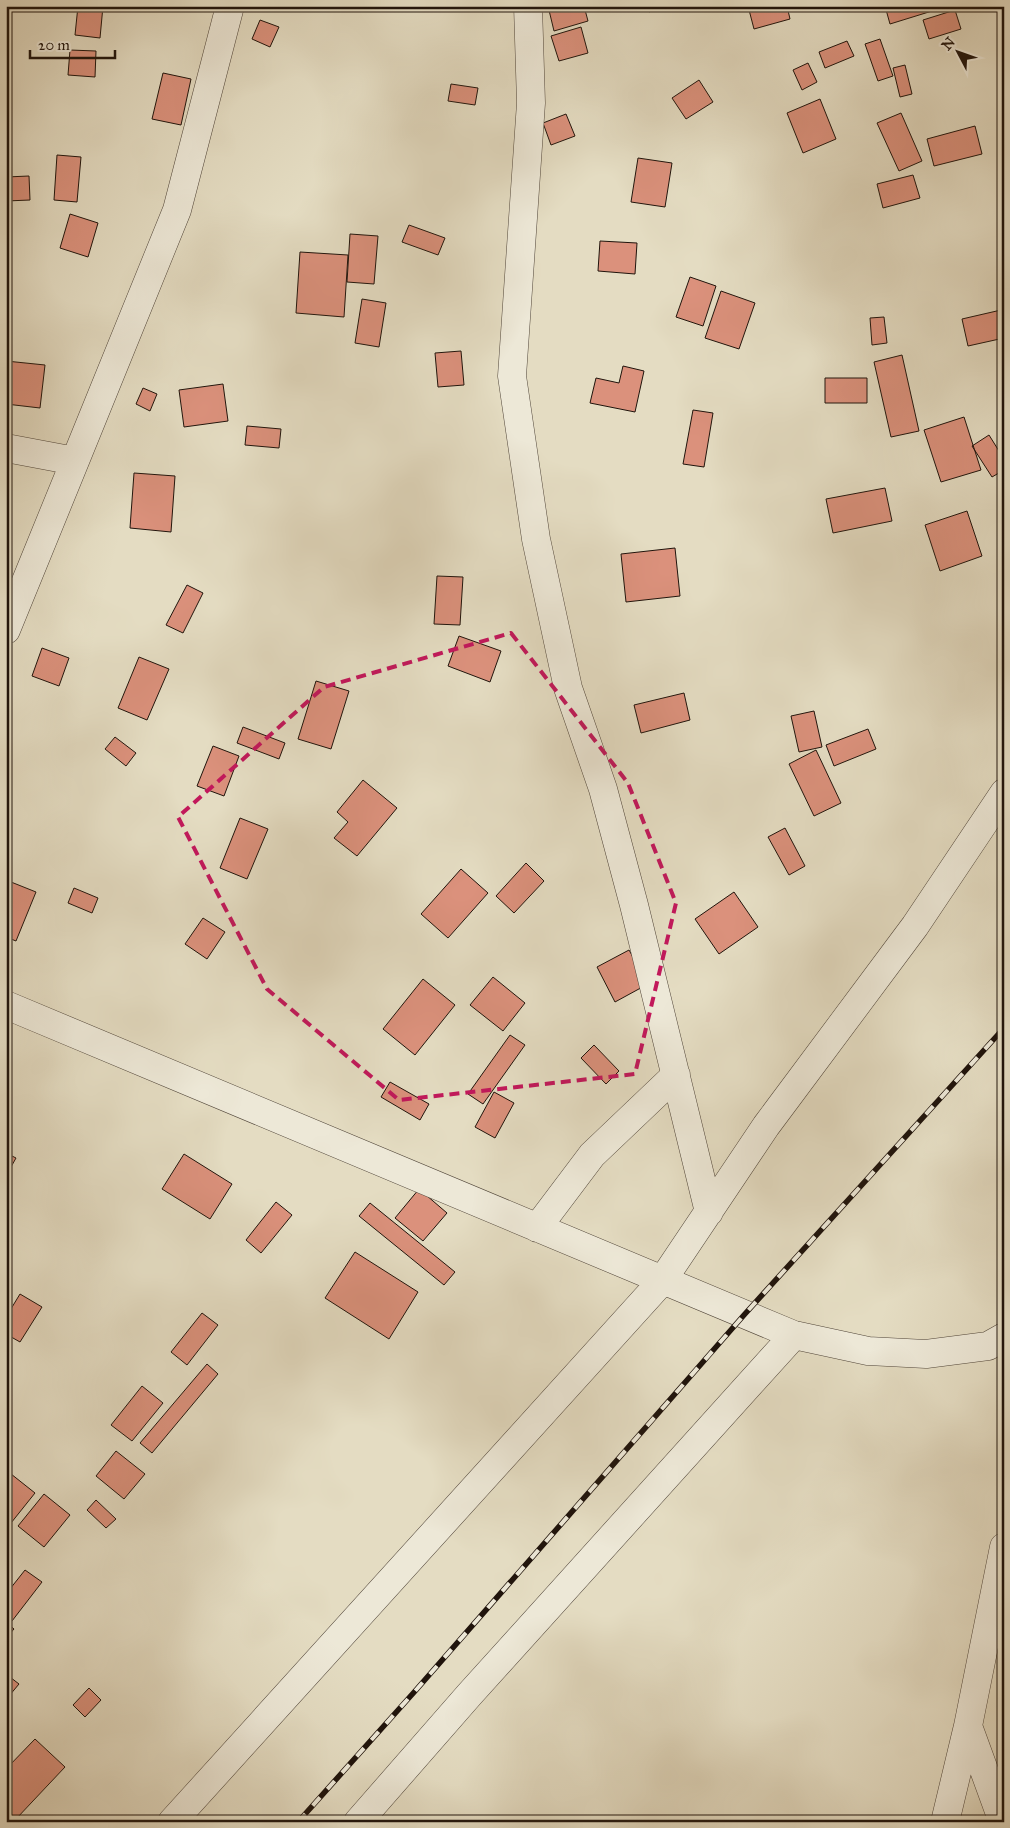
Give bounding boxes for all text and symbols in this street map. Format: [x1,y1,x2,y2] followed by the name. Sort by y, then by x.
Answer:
[30,28,115,60] scale bar
[932,28,982,78] north arrow
[938,34,959,54] text: N
[38,36,70,54] text: 20 m

